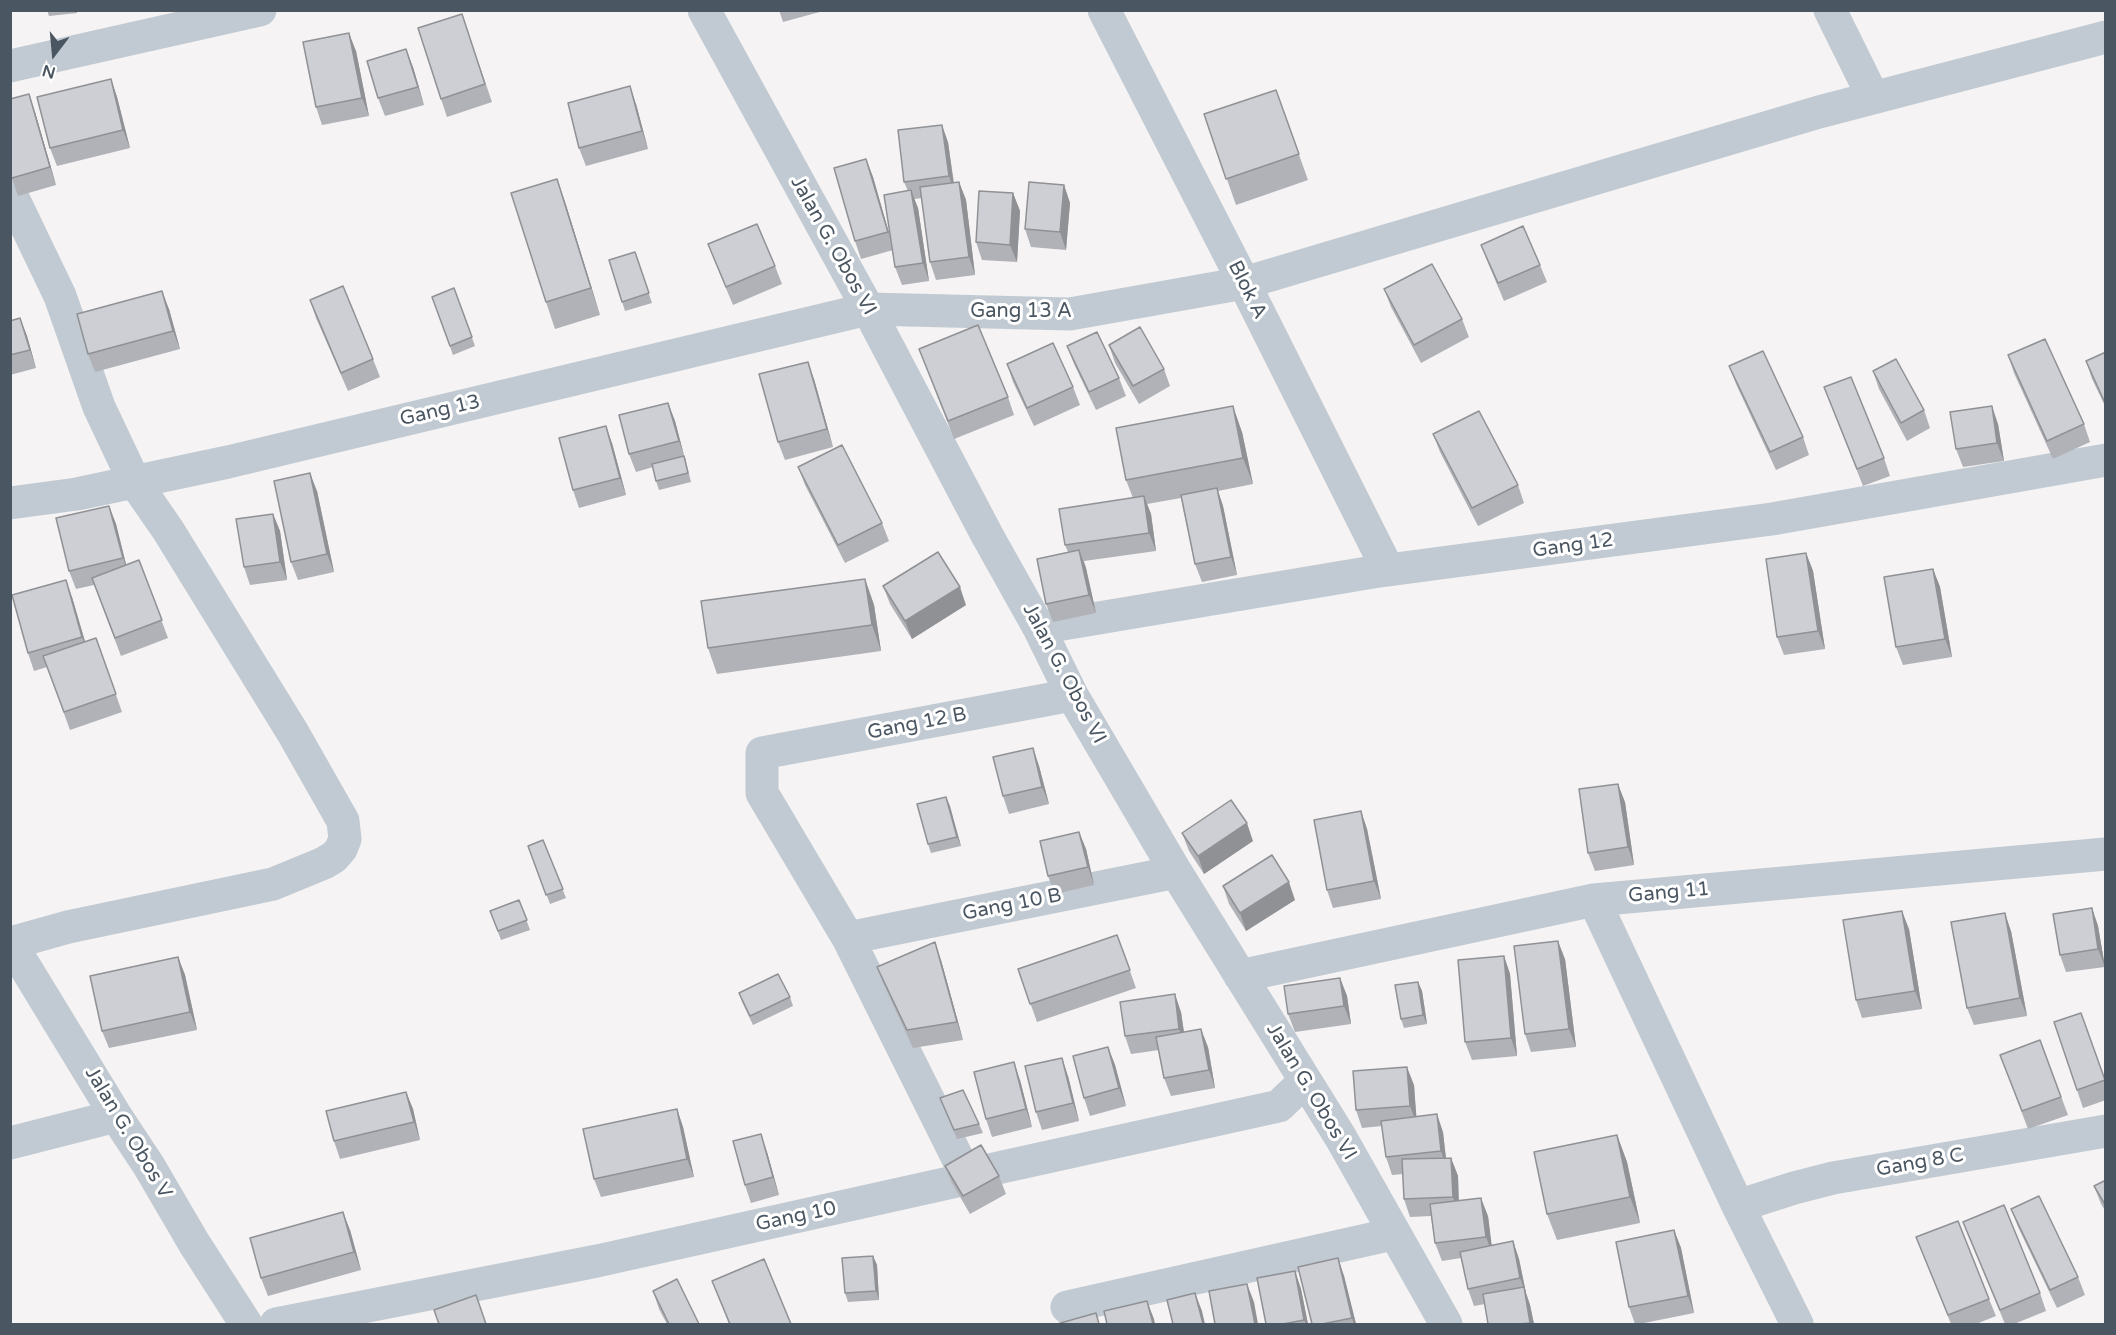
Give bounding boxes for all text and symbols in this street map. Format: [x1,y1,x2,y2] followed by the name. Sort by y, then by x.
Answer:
[24,24,84,84] north arrow
[40,60,58,83] text: N
[785,172,881,320] street label: Jalan G. Obos VI
[1222,257,1272,323] street label: Blok A
[970,300,1072,324] street label: Gang 13 A
[398,390,482,432] street label: Gang 13
[1531,528,1615,564] street label: Gang 12
[1017,600,1111,748] street label: Jalan G. Obos VI
[865,703,969,745] street label: Gang 12 B
[1627,877,1711,909] street label: Gang 11
[960,884,1064,926] street label: Gang 10 B
[1261,1019,1361,1165] street label: Jalan G. Obos VI
[79,1063,177,1203] street label: Jalan G. Obos V
[1875,1144,1965,1182] street label: Gang 8 C
[754,1197,838,1237] street label: Gang 10

